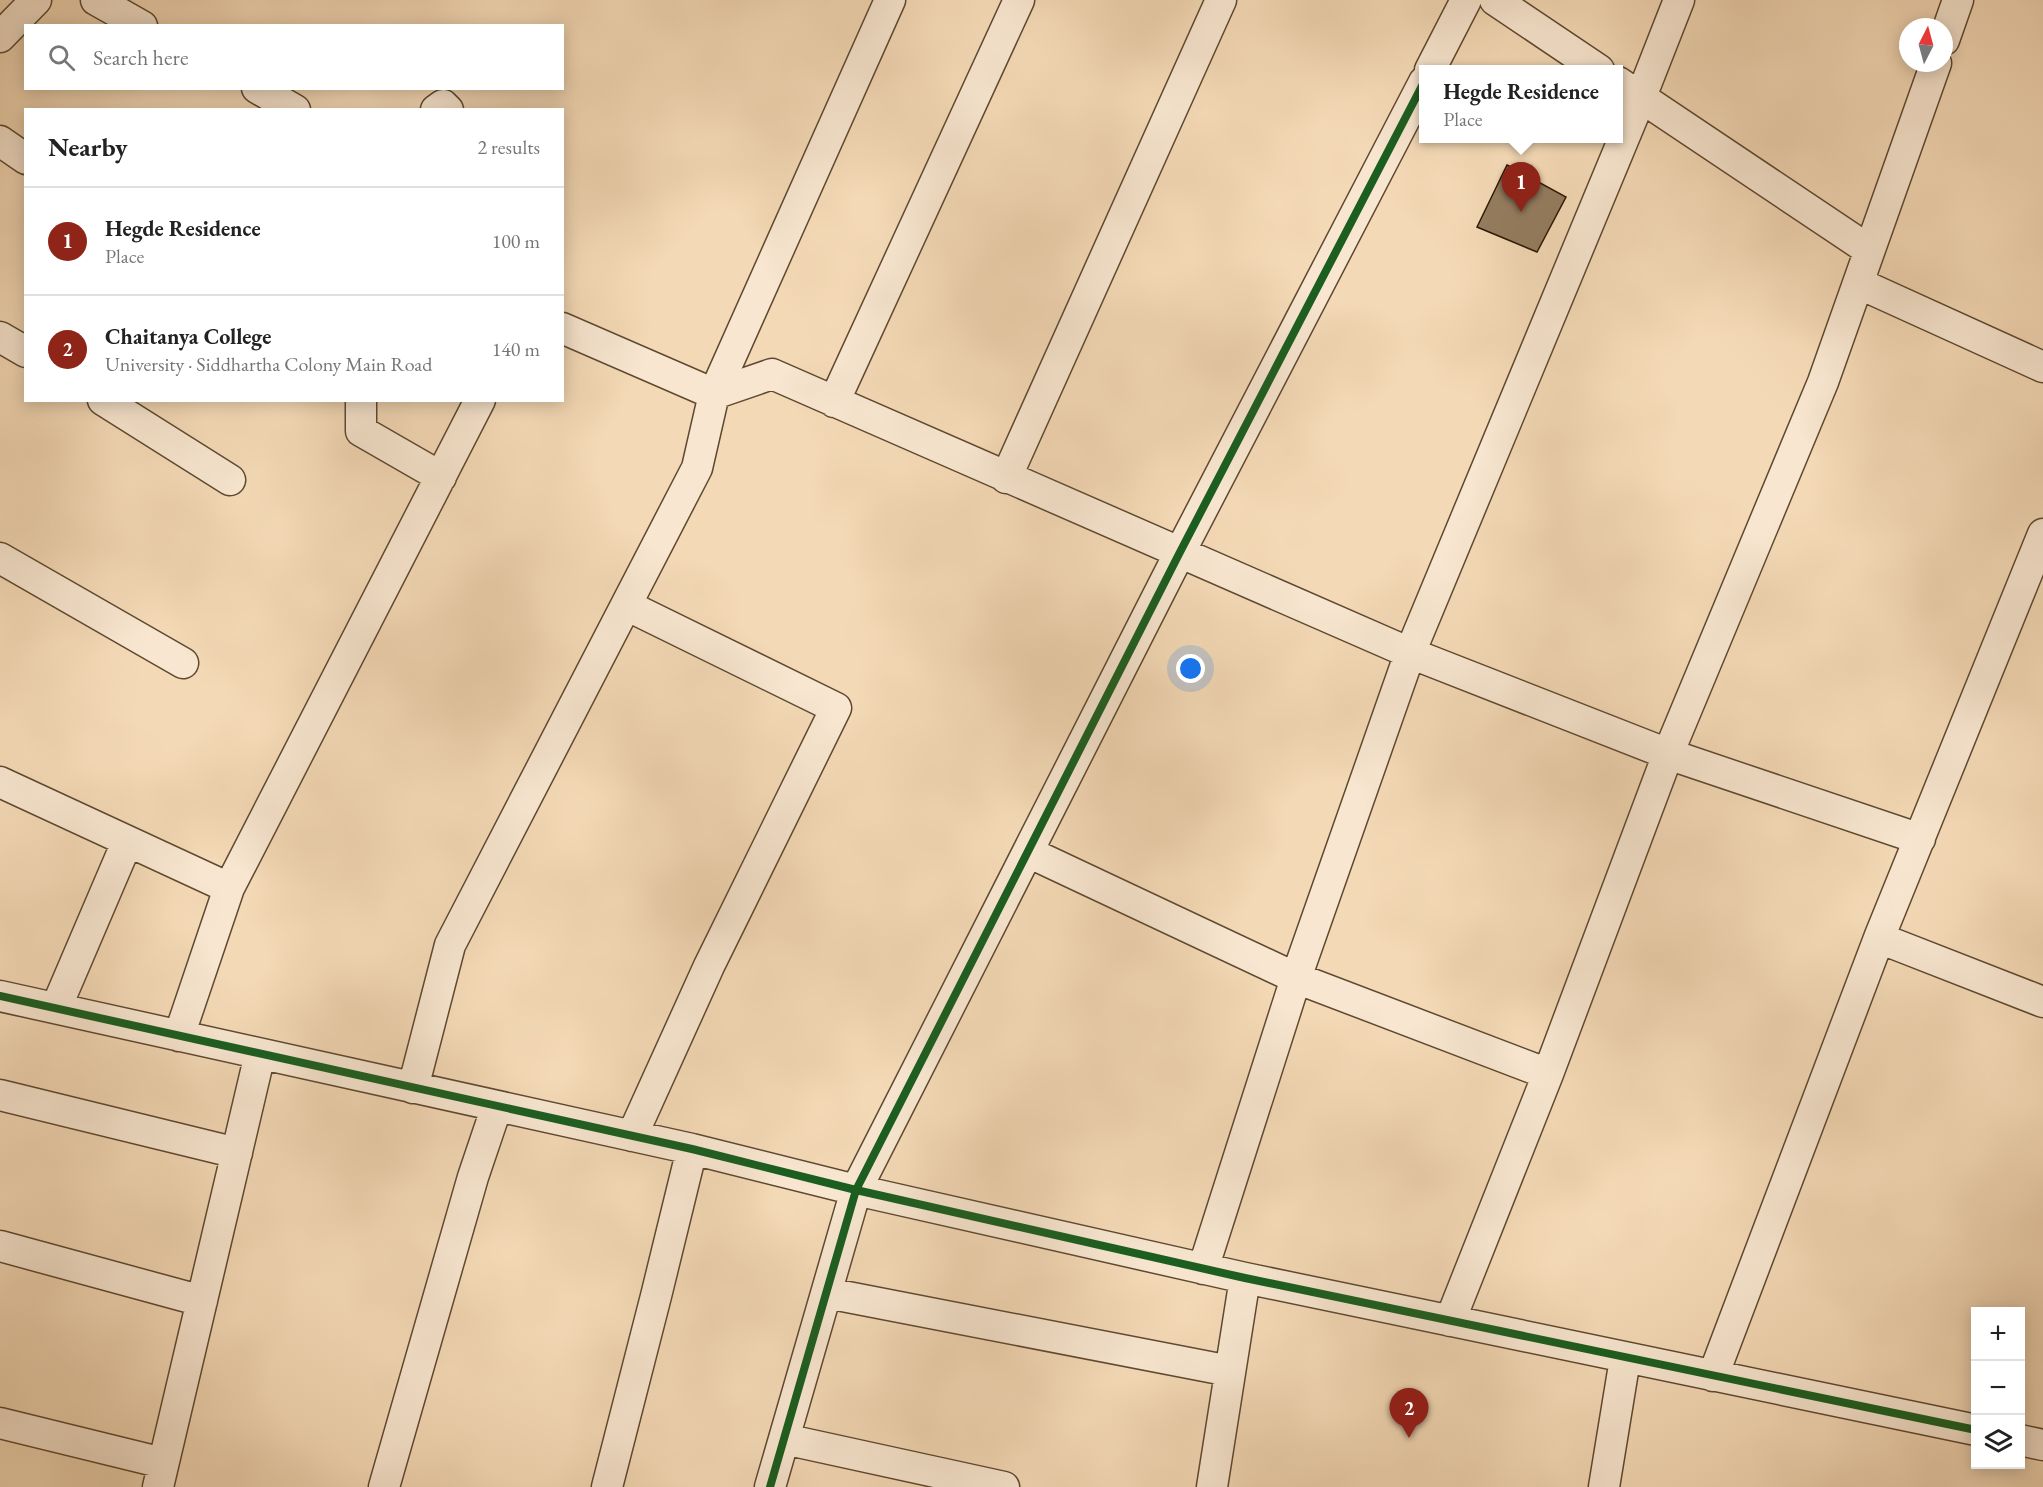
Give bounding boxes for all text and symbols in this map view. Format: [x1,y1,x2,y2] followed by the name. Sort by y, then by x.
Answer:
[1899,18,1953,72] north arrow
[24,24,564,90] search box
[45,41,78,74] icon: search
[93,43,188,72] text: Search here
[1419,65,1623,143] popup
[1443,77,1599,106] text: Hegde Residence
[1443,106,1483,132] text: Place
[48,130,128,164] text: Nearby
[477,134,540,160] text: 2 results
[1502,162,1540,212] pin: 1
[105,214,261,243] text: Hegde Residence
[62,228,73,254] text: 1
[492,228,540,254] text: 100 m
[105,243,144,269] text: Place
[105,322,271,351] text: Chaitanya College
[62,336,73,362] text: 2
[492,336,540,362] text: 140 m
[105,351,432,377] text: University · Siddhartha Colony Main Road
[1176,654,1205,683] your location
[1971,1307,2025,1469] map controls
[1971,1307,2025,1361] button: +
[1971,1361,2025,1415] button: −
[1390,1388,1428,1438] pin: 2
[1971,1415,2025,1469] button: layers

